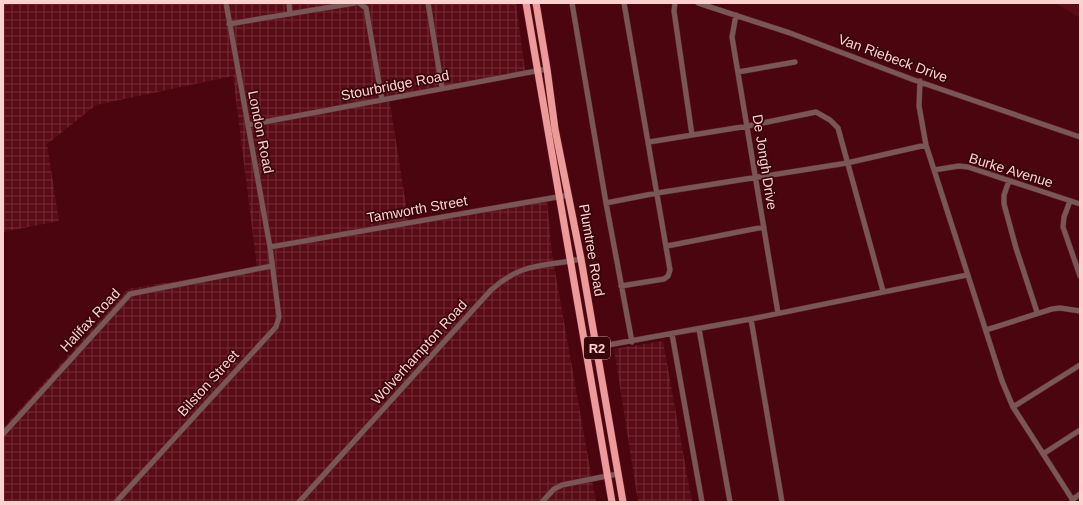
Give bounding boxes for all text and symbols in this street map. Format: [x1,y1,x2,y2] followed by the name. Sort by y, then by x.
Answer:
[836,31,950,85] street label: Van Riebeck Drive
[340,67,450,103] street label: Stourbridge Road
[245,89,277,175] street label: London Road
[750,113,780,211] street label: De Jongh Drive
[967,150,1055,190] street label: Burke Avenue
[365,192,469,226] street label: Tamworth Street
[576,203,608,297] street label: Plumtree Road
[57,285,123,355] street label: Halifax Road
[368,296,470,408] street label: Wolverhampton Road
[584,337,610,359] road number: R2
[174,347,242,419] street label: Bilston Street

